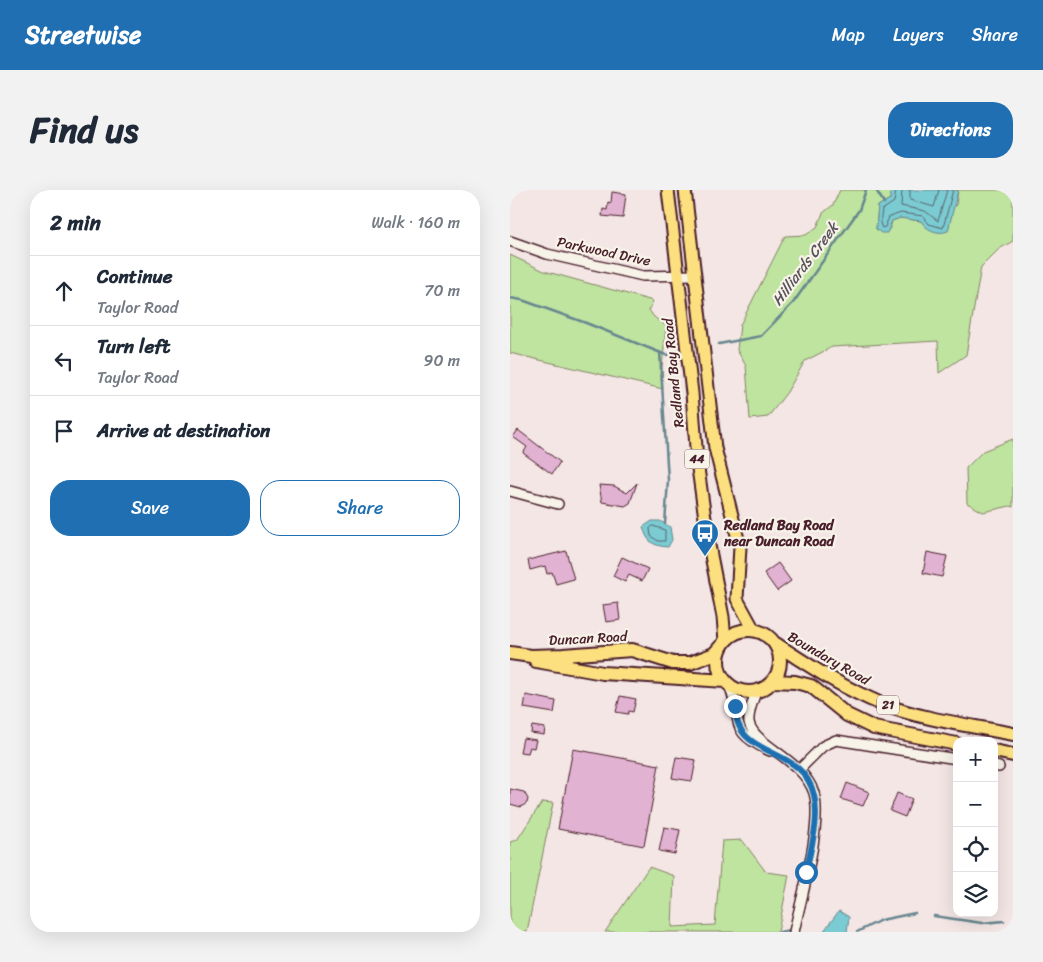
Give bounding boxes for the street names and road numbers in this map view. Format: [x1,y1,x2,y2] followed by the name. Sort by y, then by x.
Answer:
[555,229,653,274] street label: Parkwood Drive
[655,316,692,429] street label: Redland Bay Road
[684,450,710,468] road number: 44
[548,624,630,653] street label: Duncan Road
[783,625,876,693] street label: Boundary Road
[877,696,899,714] road number: 21

